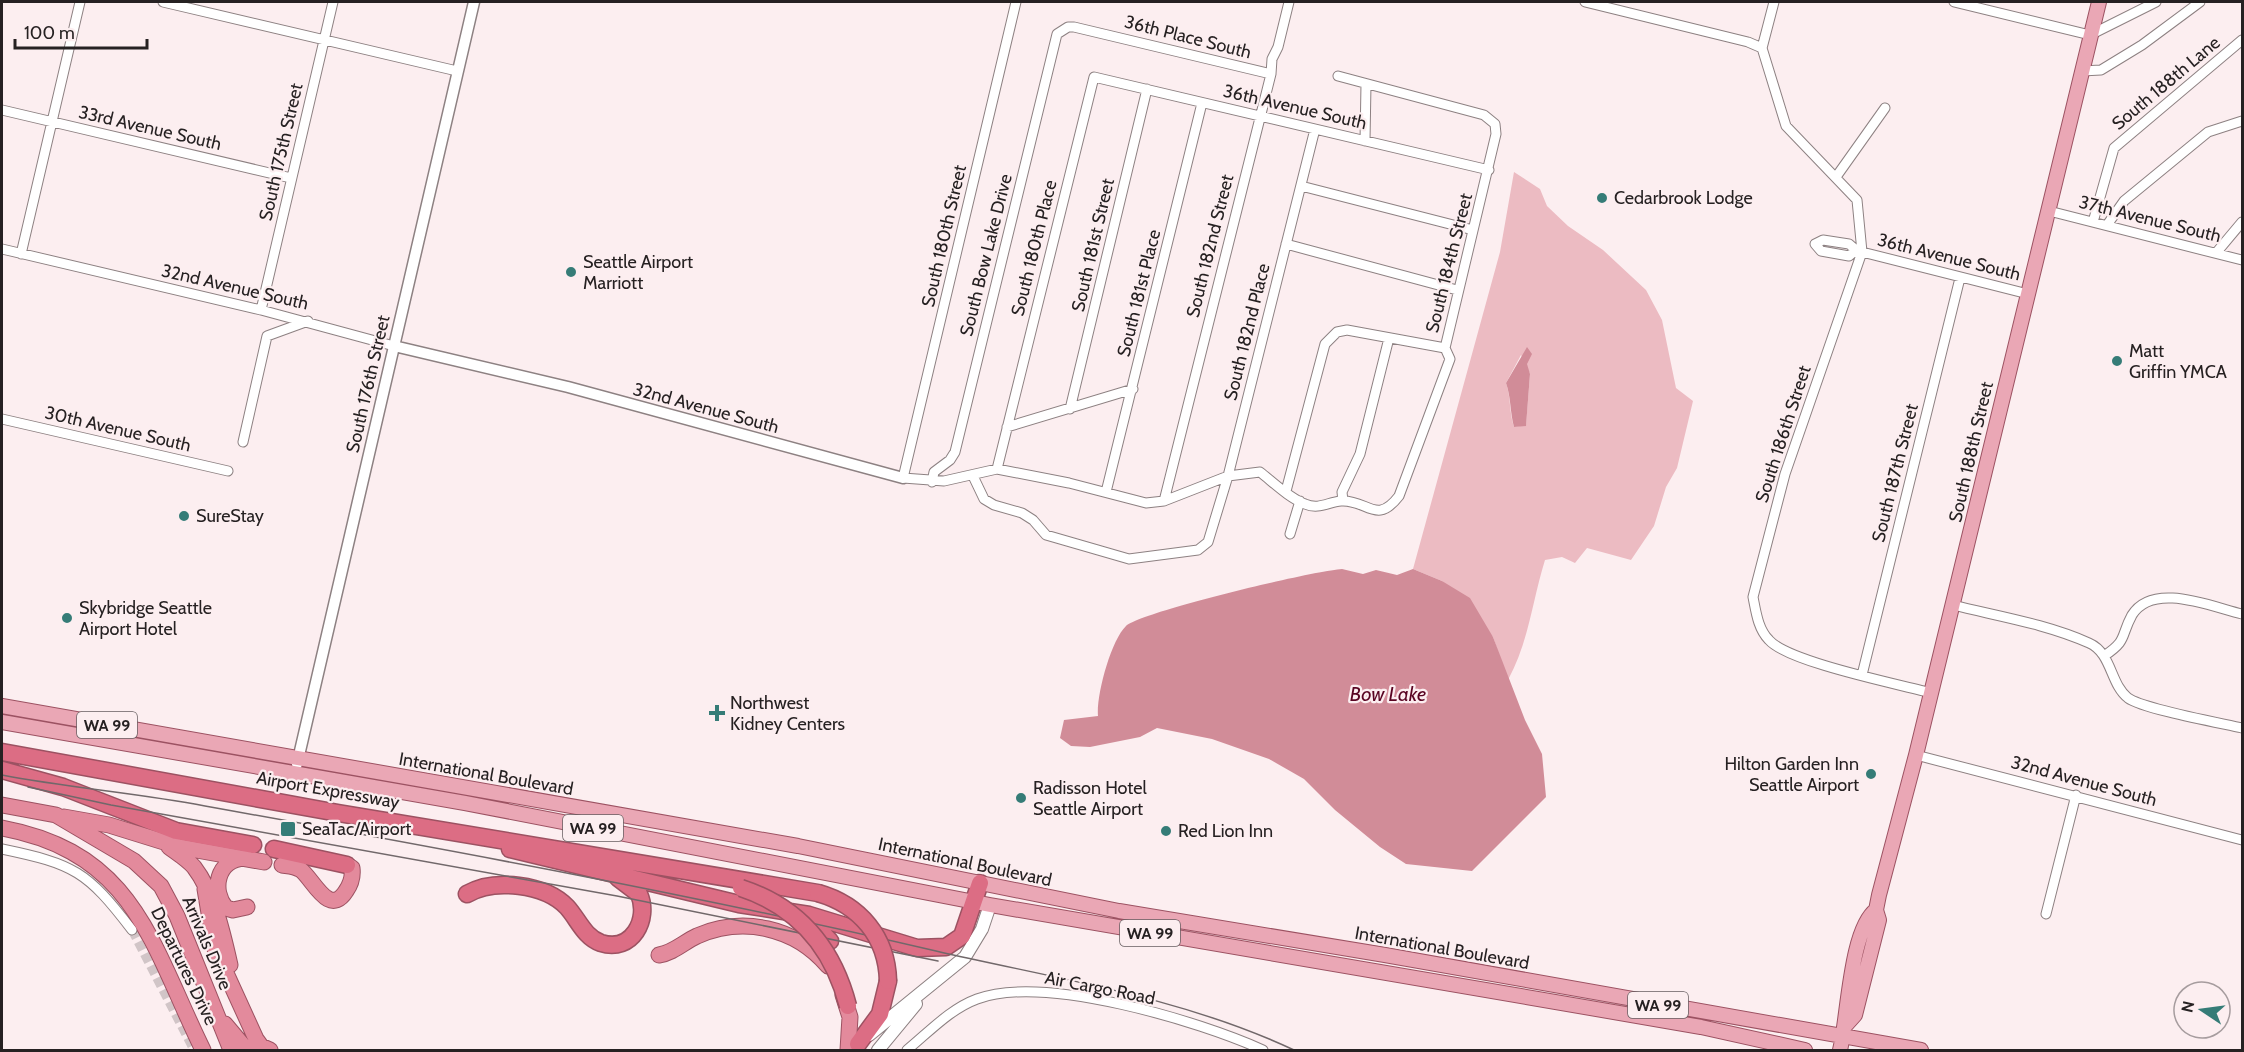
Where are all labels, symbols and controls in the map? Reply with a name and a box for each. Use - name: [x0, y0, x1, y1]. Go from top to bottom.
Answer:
- street label: 36th Place South: [1122, 11, 1254, 63]
- scale bar: [15, 12, 147, 50]
- text: 100 m: [24, 22, 75, 44]
- street label: South 188th Lane: [2108, 31, 2224, 135]
- street label: 36th Avenue South: [1221, 80, 1369, 134]
- street label: South 175th Street: [254, 81, 308, 223]
- street label: 33rd Avenue South: [77, 101, 223, 155]
- street label: South 180th Street: [917, 163, 971, 309]
- street label: South Bow Lake Drive: [955, 172, 1017, 338]
- street label: South 182nd Street: [1182, 172, 1238, 320]
- street label: South 181st Street: [1067, 176, 1119, 314]
- street label: South 180th Place: [1006, 178, 1062, 318]
- place label: Cedarbrook Lodge: [1614, 187, 1753, 209]
- street label: South 184th Street: [1421, 191, 1477, 335]
- marker: Cedarbrook Lodge: [1595, 191, 1609, 205]
- street label: 37th Avenue South: [2077, 191, 2223, 247]
- street label: South 181st Place: [1113, 227, 1165, 359]
- street label: 36th Avenue South: [1875, 229, 2023, 285]
- place label: Seattle Airport Marriott: [583, 251, 693, 294]
- street label: 32nd Avenue South: [159, 259, 311, 315]
- street label: South 182nd Place: [1219, 261, 1275, 403]
- marker: Seattle Airport Marriott: [564, 265, 578, 279]
- street label: South 176th Street: [341, 313, 395, 455]
- place label: Matt Griffin YMCA: [2129, 340, 2227, 383]
- marker: Matt Griffin YMCA: [2110, 354, 2124, 368]
- street label: South 186th Street: [1750, 363, 1816, 505]
- street label: 32nd Avenue South: [631, 378, 781, 438]
- street label: South 188th Street: [1944, 380, 1998, 524]
- street label: 30th Avenue South: [43, 402, 193, 456]
- street label: South 187th Street: [1867, 402, 1923, 544]
- place label: SureStay: [196, 505, 264, 527]
- marker: SureStay: [177, 509, 191, 523]
- place label: Skybridge Seattle Airport Hotel: [79, 597, 212, 640]
- marker: Skybridge Seattle Airport Hotel: [60, 611, 74, 625]
- water label: Bow Lake: [1350, 682, 1426, 706]
- place label: Northwest Kidney Centers: [730, 692, 845, 735]
- marker: Northwest Kidney Centers: [708, 704, 726, 722]
- road number: WA 99: [77, 712, 137, 738]
- street label: International Boulevard: [397, 748, 575, 800]
- street label: 32nd Avenue South: [2009, 751, 2159, 811]
- place label: Hilton Garden Inn Seattle Airport: [1724, 753, 1859, 796]
- street label: Airport Expressway: [255, 767, 401, 813]
- marker: Hilton Garden Inn Seattle Airport: [1864, 767, 1878, 781]
- place label: Radisson Hotel Seattle Airport: [1033, 777, 1148, 820]
- marker: Radisson Hotel Seattle Airport: [1014, 791, 1028, 805]
- road number: WA 99: [563, 815, 623, 841]
- place label: SeaTac/Airport: [302, 818, 411, 840]
- marker: SeaTac/Airport: [279, 820, 297, 838]
- place label: Red Lion Inn: [1178, 820, 1273, 842]
- marker: Red Lion Inn: [1159, 824, 1173, 838]
- street label: International Boulevard: [876, 833, 1054, 891]
- street label: Arrivals Drive: [177, 893, 237, 993]
- street label: Departures Drive: [146, 903, 222, 1029]
- road number: WA 99: [1120, 920, 1180, 946]
- street label: International Boulevard: [1353, 922, 1531, 974]
- street label: Air Cargo Road: [1043, 967, 1157, 1009]
- north arrow: [2172, 980, 2232, 1040]
- road number: WA 99: [1628, 992, 1688, 1018]
- text: N: [2177, 999, 2198, 1014]

